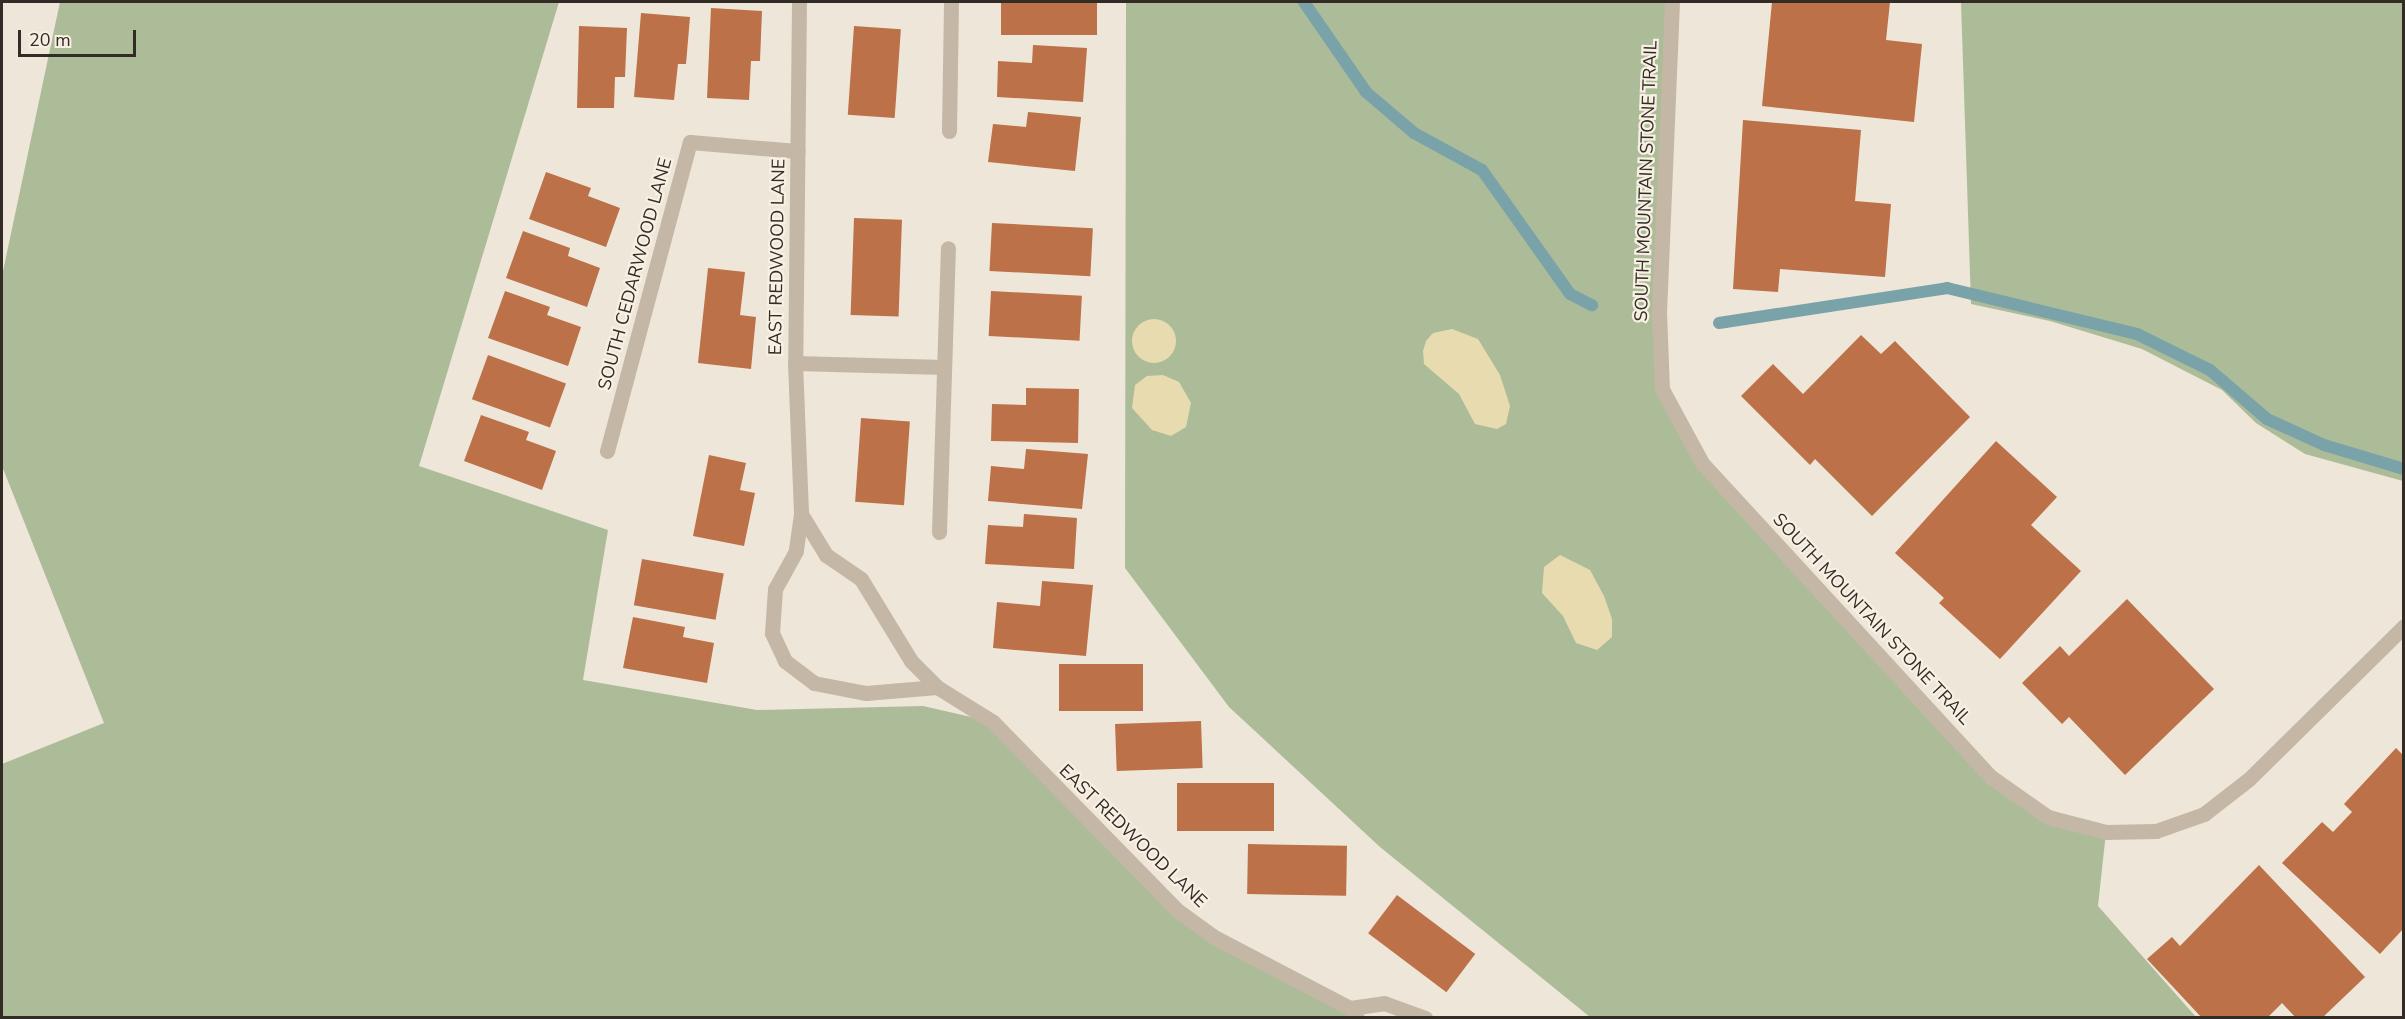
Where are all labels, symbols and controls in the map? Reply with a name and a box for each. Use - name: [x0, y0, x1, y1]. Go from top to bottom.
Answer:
- scale bar: [21, 18, 140, 56]
- text: 20 m: [29, 28, 71, 52]
- street label: SOUTH MOUNTAIN STONE TRAIL: [1630, 40, 1662, 322]
- street label: SOUTH CEDARWOOD LANE: [594, 156, 676, 392]
- street label: EAST REDWOOD LANE: [764, 159, 790, 355]
- street label: SOUTH MOUNTAIN STONE TRAIL: [1768, 509, 1976, 729]
- street label: EAST REDWOOD LANE: [1055, 760, 1211, 912]

